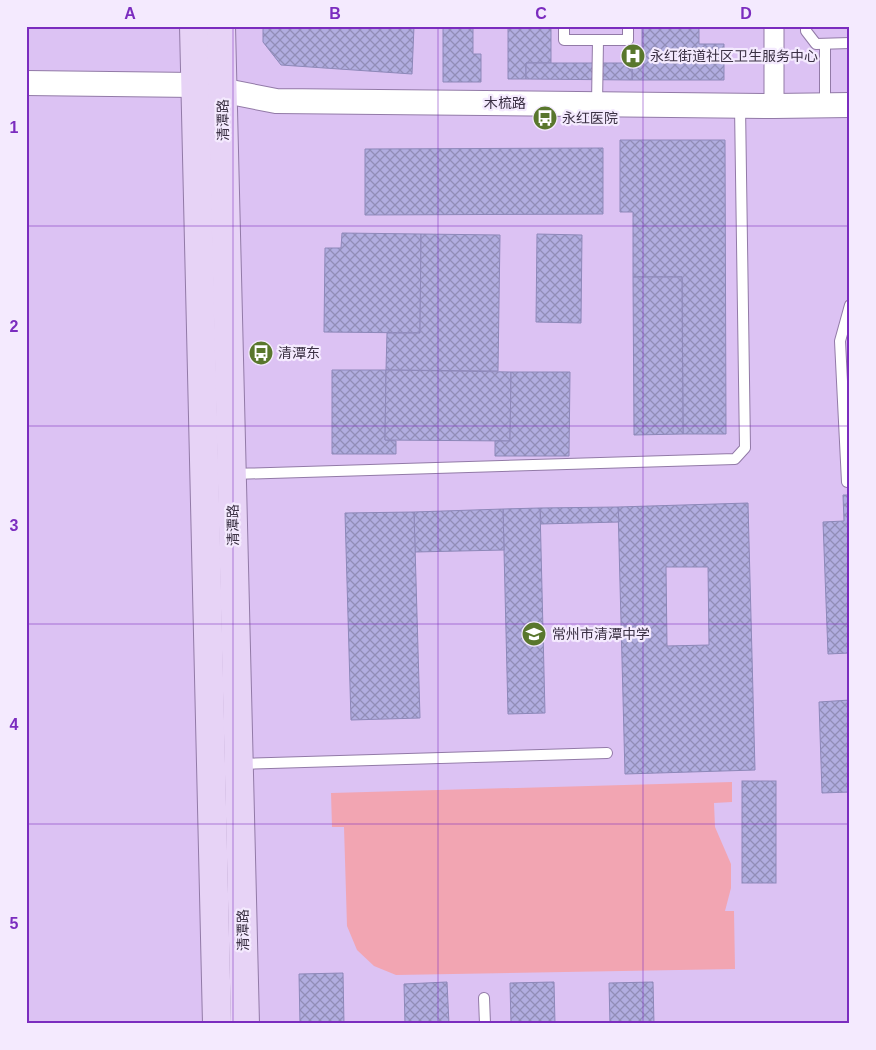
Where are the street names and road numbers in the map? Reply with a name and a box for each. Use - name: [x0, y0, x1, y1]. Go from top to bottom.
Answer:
- street label: 木梳路: [484, 95, 526, 111]
- street label: 清潭路: [215, 99, 231, 141]
- street label: 清潭路: [225, 504, 241, 546]
- street label: 清潭路: [235, 909, 251, 951]

